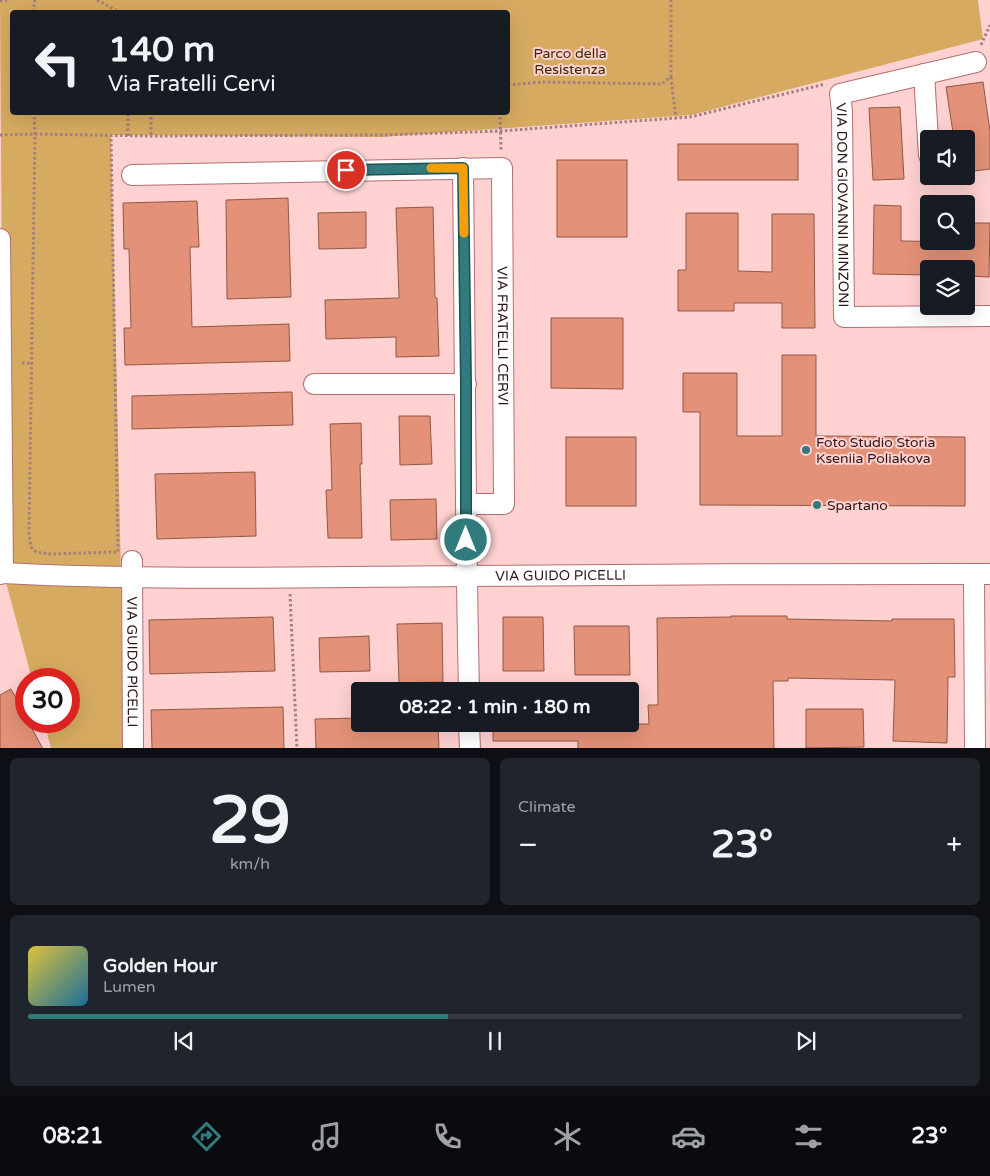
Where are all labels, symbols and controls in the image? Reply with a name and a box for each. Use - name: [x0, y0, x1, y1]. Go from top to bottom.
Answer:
- text: 140 m: [108, 29, 215, 71]
- icon: left: [25, 30, 90, 95]
- park label: Parco della Resistenza: [533, 45, 607, 78]
- text: Via Fratelli Cervi: [108, 71, 276, 97]
- street label: VIA DON GIOVANNI MINZONI: [832, 102, 852, 307]
- map controls: [920, 130, 975, 315]
- button: sound: [920, 130, 975, 185]
- pin: [325, 149, 367, 191]
- icon: arrive: [332, 156, 360, 184]
- button: search: [920, 195, 975, 250]
- button: layers: [920, 260, 975, 315]
- street label: VIA FRATELLI CERVI: [494, 266, 511, 406]
- place label: Foto Studio Storia Kseniia Poliakova: [816, 434, 935, 467]
- marker: Foto Studio Storia Kseniia Poliakova: [800, 444, 812, 456]
- place label: Spartano: [827, 497, 888, 514]
- marker: Spartano: [811, 499, 823, 511]
- position arrow: [439, 513, 491, 565]
- street label: VIA GUIDO PICELLI: [495, 567, 626, 585]
- street label: VIA GUIDO PICELLI: [123, 597, 141, 727]
- speed limit sign: 30: [15, 668, 80, 733]
- text: 08:22 · 1 min · 180 m: [399, 696, 591, 718]
- text: 29: [209, 782, 291, 861]
- text: Climate: [518, 797, 576, 817]
- text: 23°: [711, 822, 773, 868]
- text: −: [518, 828, 538, 862]
- text: +: [946, 828, 962, 862]
- text: km/h: [230, 854, 270, 874]
- text: Golden Hour: [103, 955, 217, 977]
- text: Lumen: [103, 977, 155, 997]
- icon: previous: [170, 1027, 198, 1055]
- icon: pause: [481, 1027, 509, 1055]
- icon: next: [792, 1027, 820, 1055]
- icon: directions: [189, 1119, 224, 1154]
- icon: music: [309, 1119, 344, 1154]
- icon: phone: [430, 1119, 465, 1154]
- icon: climate: [550, 1119, 585, 1154]
- icon: car: [671, 1119, 706, 1154]
- icon: filters: [791, 1119, 826, 1154]
- text: 08:21: [43, 1123, 104, 1149]
- text: 23°: [911, 1123, 947, 1149]

